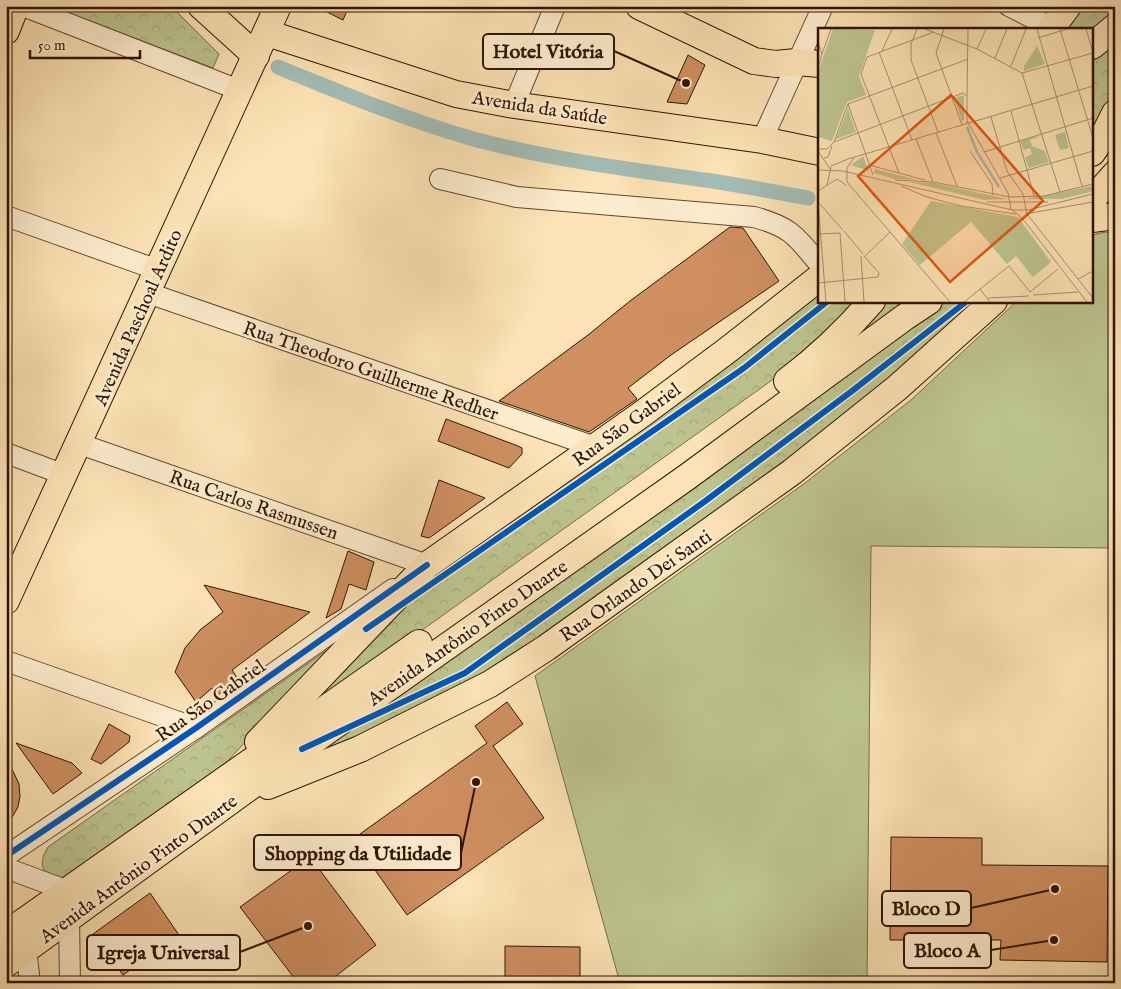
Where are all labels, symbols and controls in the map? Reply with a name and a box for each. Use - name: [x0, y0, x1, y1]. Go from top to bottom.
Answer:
- scale bar: [30, 28, 140, 60]
- inset map: [818, 28, 1094, 302]
- callout: Hotel Vitória: [483, 34, 614, 69]
- text: 50 m: [38, 36, 66, 55]
- text: Hotel Vitória: [493, 40, 604, 65]
- street label: Avenida da Saúde: [470, 86, 609, 132]
- street label: Avenida Paschoal Ardito: [89, 226, 189, 411]
- street label: Rua Theodoro Guilherme Redher: [239, 317, 501, 427]
- street label: Rua São Gabriel: [568, 378, 687, 473]
- street label: Rua Carlos Rasmussen: [166, 466, 341, 546]
- street label: Rua Orlando Dei Santi: [555, 525, 717, 648]
- street label: Avenida Antônio Pinto Duarte: [363, 555, 573, 712]
- street label: Rua São Gabriel: [152, 655, 271, 748]
- street label: Avenida Antônio Pinto Duarte: [35, 790, 243, 950]
- callout: Shopping da Utilidade: [254, 835, 461, 870]
- text: Shopping da Utilidade: [265, 842, 452, 867]
- callout: Bloco D: [882, 891, 971, 926]
- text: Bloco D: [891, 897, 961, 922]
- callout: Bloco A: [904, 933, 991, 968]
- callout: Igreja Universal: [87, 935, 240, 970]
- text: Bloco A: [914, 939, 982, 964]
- text: Igreja Universal: [97, 941, 230, 966]

